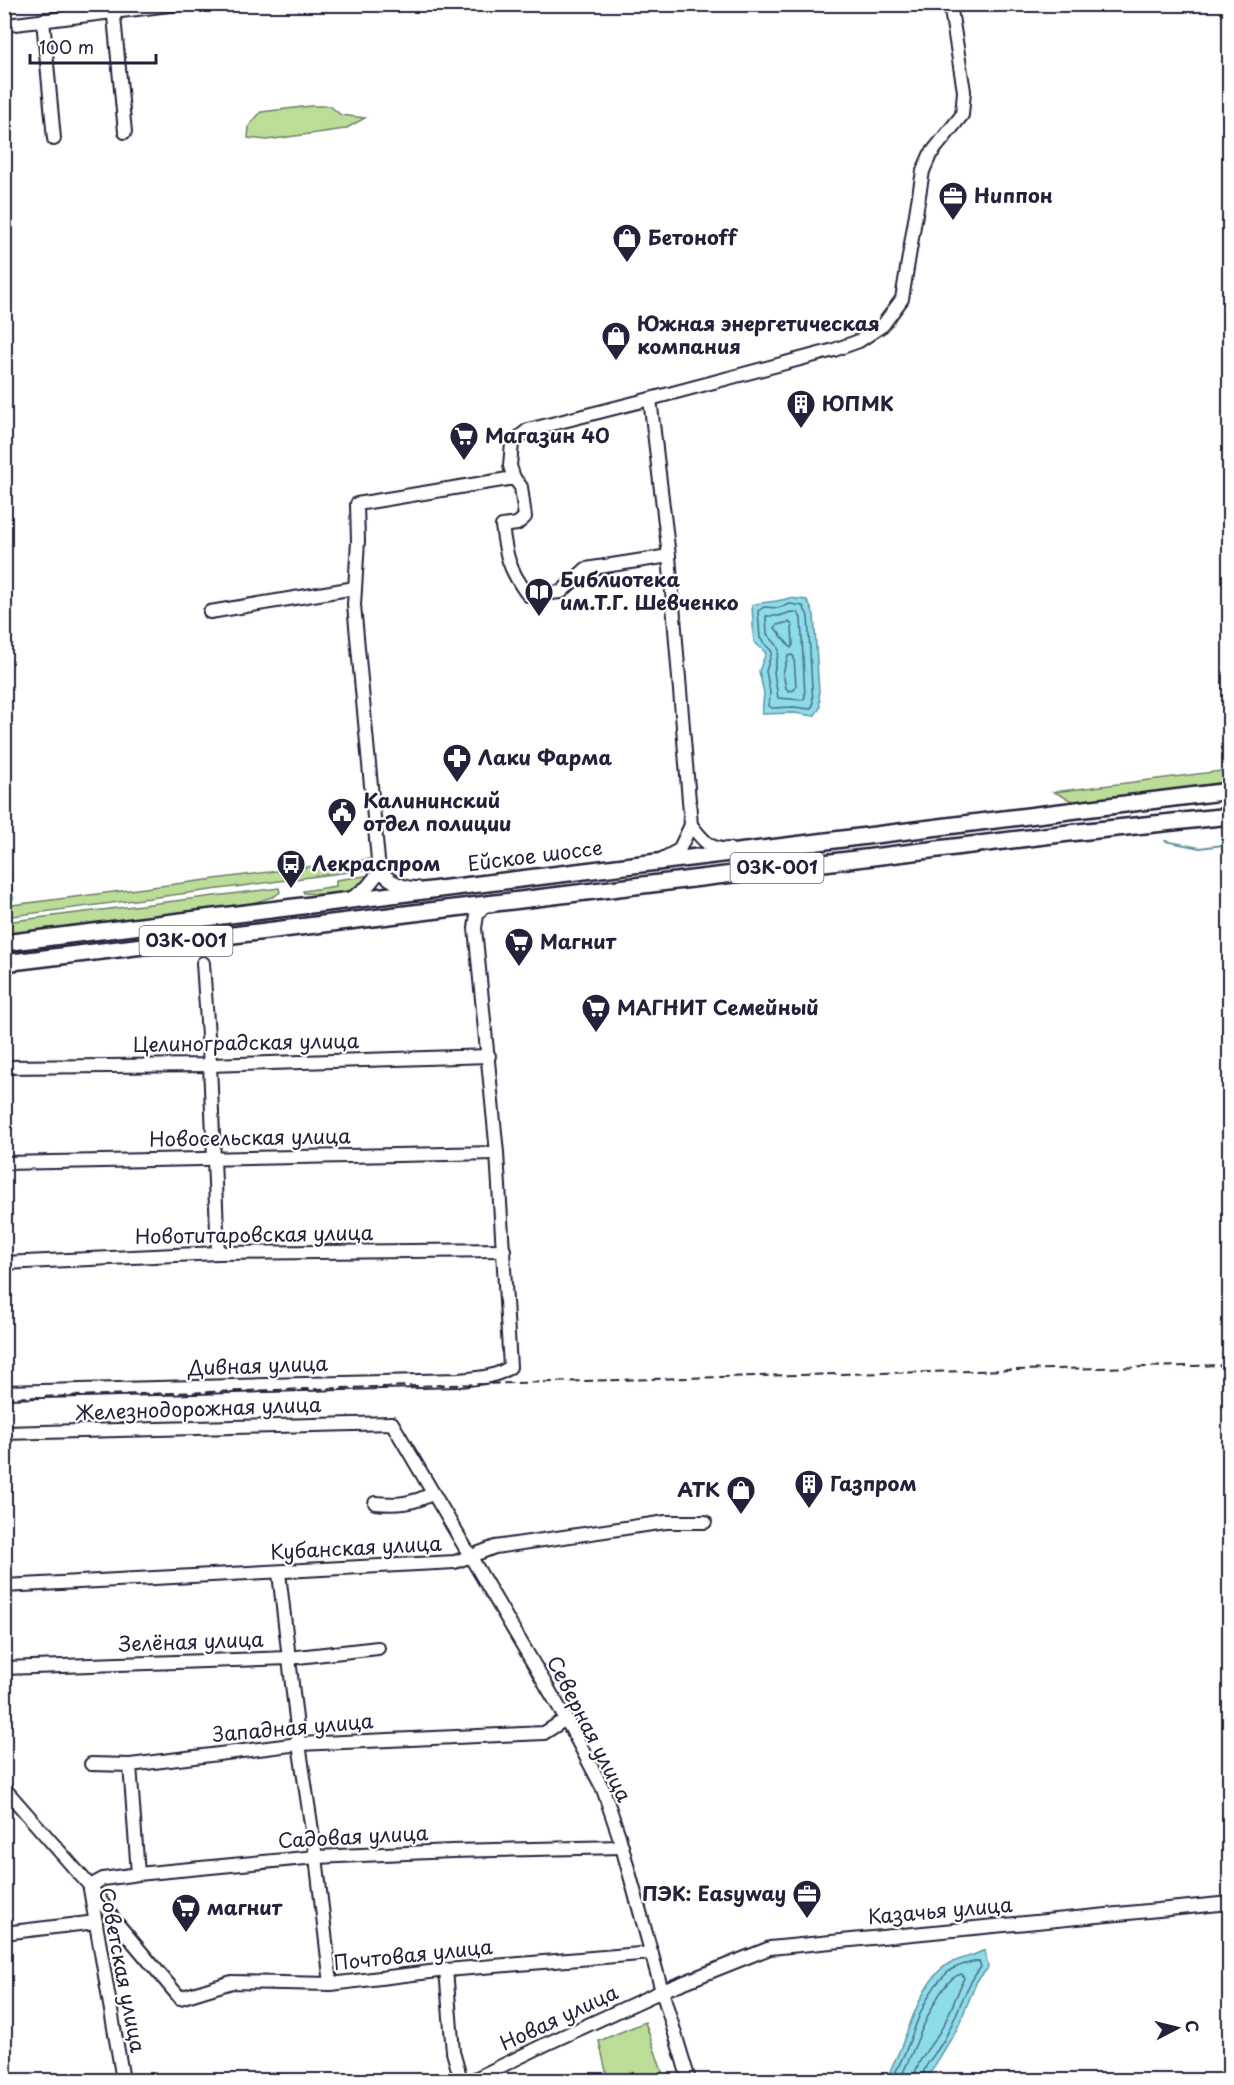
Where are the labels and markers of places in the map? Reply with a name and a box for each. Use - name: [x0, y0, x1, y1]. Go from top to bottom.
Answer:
- office icon: Ниппон: [937, 180, 969, 222]
- place label: Ниппон: [974, 180, 1053, 210]
- shop icon: Бетонoff: [611, 222, 643, 264]
- place label: Бетонoff: [648, 222, 739, 252]
- place label: Южная энергетическая компания: [637, 308, 880, 361]
- shop icon: Южная энергетическая компания: [600, 320, 632, 362]
- building icon: ЮПМК: [785, 388, 817, 430]
- place label: ЮПМК: [822, 388, 894, 418]
- supermarket icon: Магазин 40: [448, 420, 480, 462]
- place label: Магазин 40: [485, 420, 609, 450]
- place label: Библиотека им.Т.Г. Шевченко: [560, 564, 739, 617]
- library icon: Библиотека им.Т.Г. Шевченко: [523, 576, 555, 618]
- pharmacy icon: Лаки Фарма: [441, 742, 473, 784]
- place label: Лаки Фарма: [478, 742, 612, 772]
- place label: Калининский отдел полиции: [363, 785, 512, 838]
- public building icon: Калининский отдел полиции: [326, 796, 358, 838]
- bus stop icon: Лекраспром: [275, 848, 307, 890]
- place label: Лекраспром: [312, 848, 440, 878]
- supermarket icon: Магнит: [503, 926, 535, 968]
- place label: Магнит: [540, 926, 617, 956]
- supermarket icon: МАГНИТ Семейный: [580, 992, 612, 1034]
- place label: МАГНИТ Семейный: [617, 992, 819, 1022]
- building icon: Газпром: [793, 1468, 825, 1510]
- place label: Газпром: [830, 1468, 917, 1498]
- place label: АТК: [678, 1474, 720, 1504]
- shop icon: АТК: [725, 1474, 757, 1516]
- place label: ПЭК: Easyway: [642, 1878, 786, 1908]
- office icon: ПЭК: Easyway: [791, 1878, 823, 1920]
- supermarket icon: магнит: [170, 1892, 202, 1934]
- place label: магнит: [207, 1892, 283, 1922]

